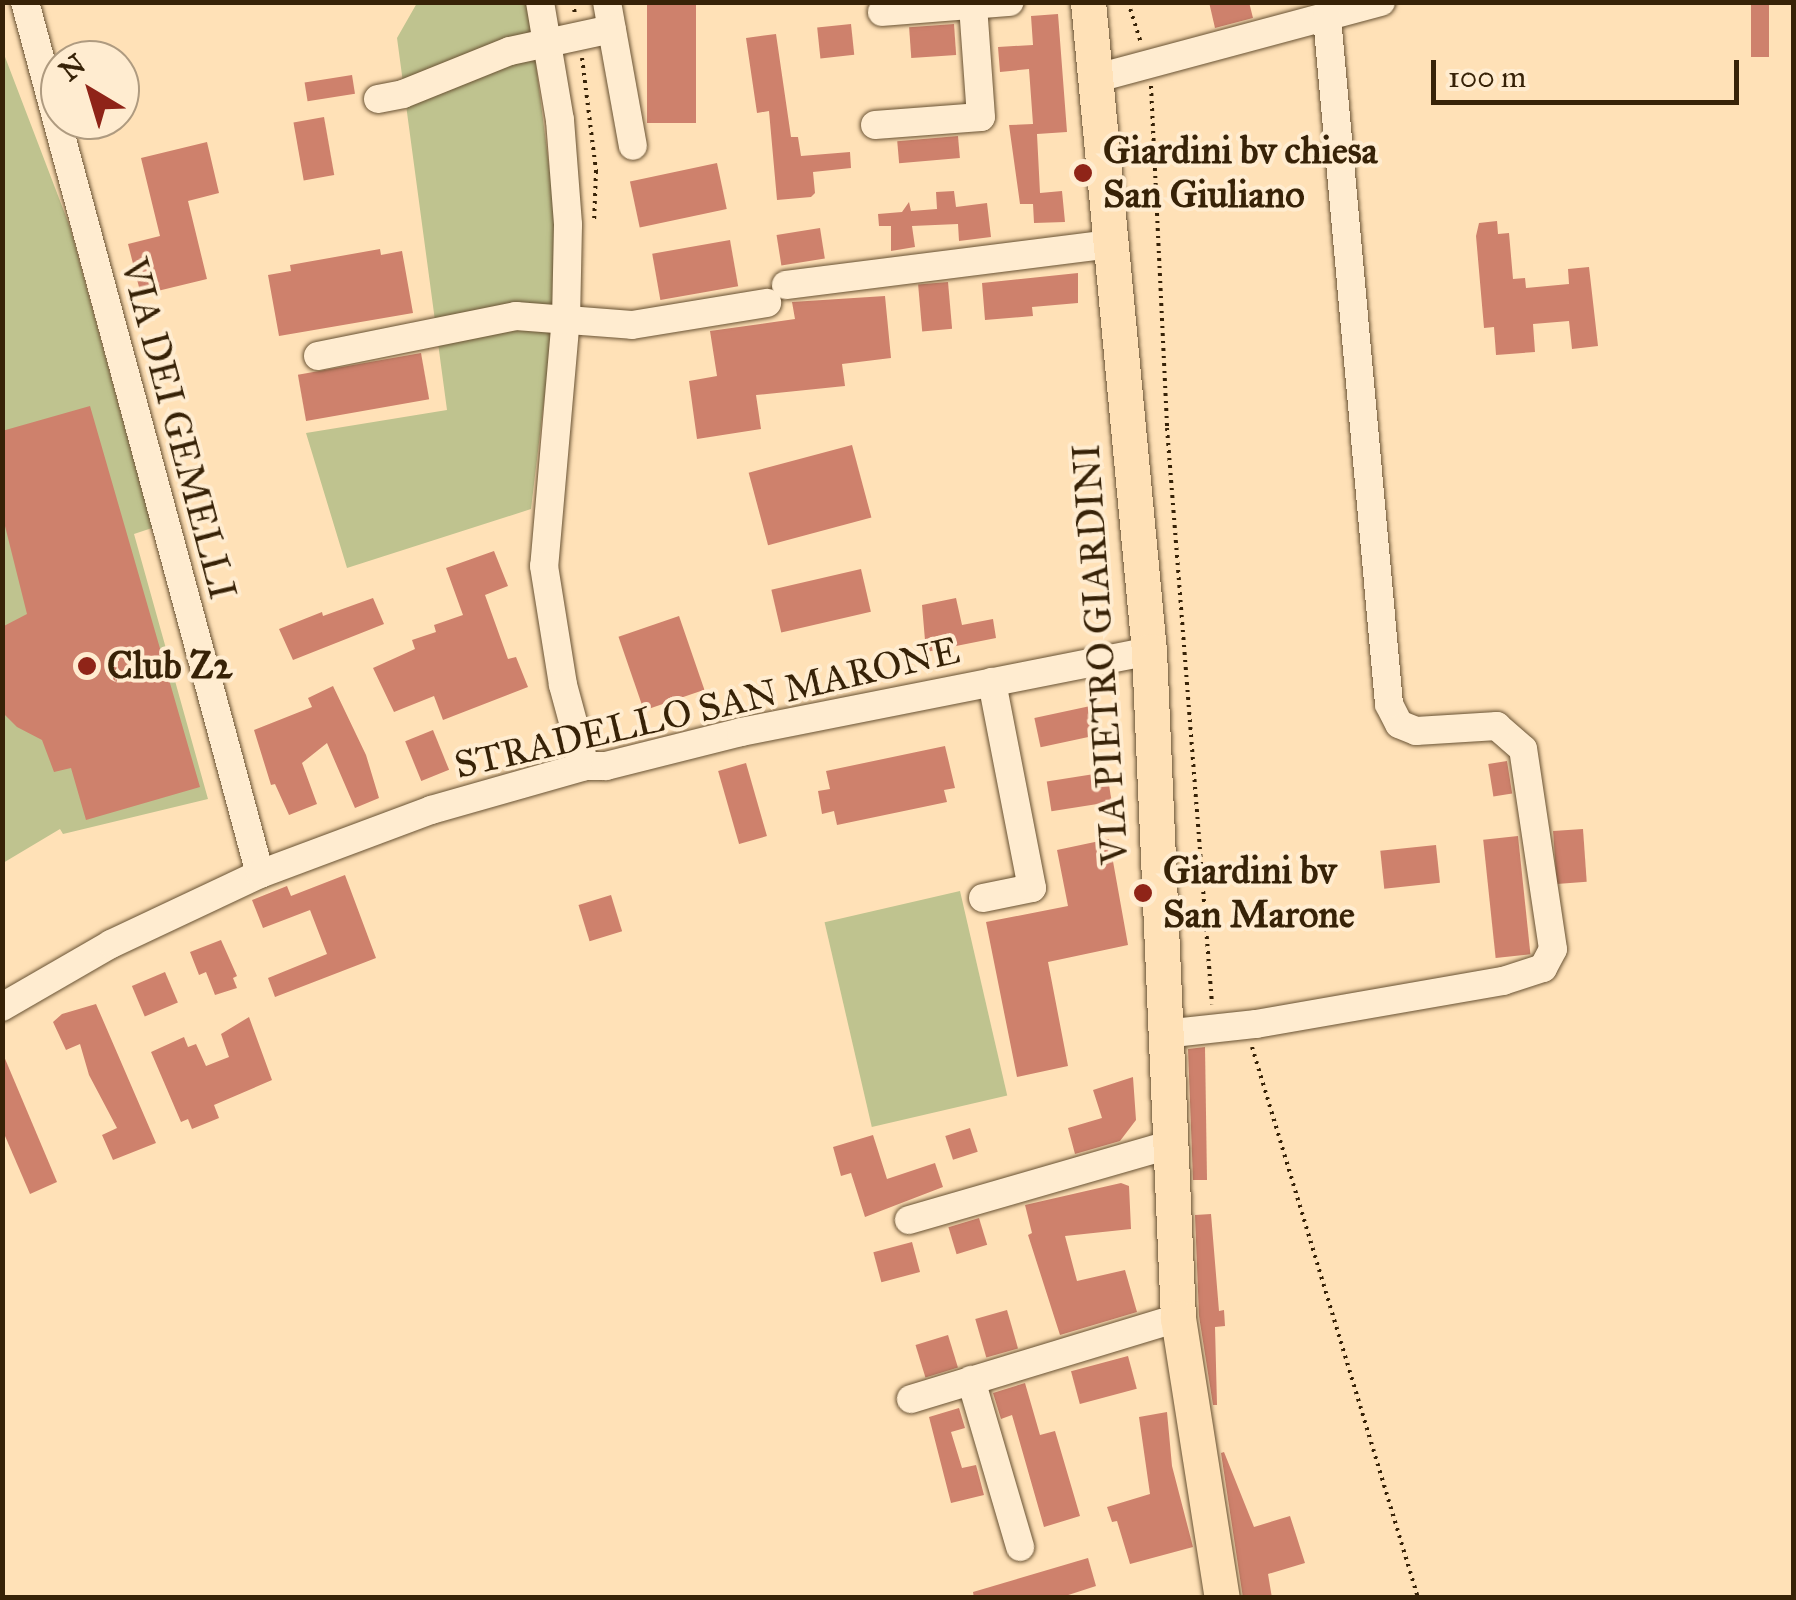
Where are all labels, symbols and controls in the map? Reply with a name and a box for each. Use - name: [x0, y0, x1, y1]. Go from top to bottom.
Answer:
- north arrow: [40, 40, 140, 140]
- scale bar: [1436, 40, 1744, 102]
- text: N: [52, 46, 93, 89]
- text: 100 m: [1448, 59, 1526, 95]
- place label: Giardini bv chiesa San Giuliano: [1103, 128, 1378, 218]
- marker: Giardini bv chiesa San Giuliano: [1072, 162, 1094, 184]
- street label: VIA DEI GEMELLI: [110, 253, 246, 605]
- street label: VIA PIETRO GIARDINI: [1064, 442, 1138, 866]
- street label: STRADELLO SAN MARONE: [450, 628, 964, 788]
- place label: Club Z2: [107, 643, 232, 689]
- marker: Club Z2: [76, 655, 98, 677]
- place label: Giardini bv San Marone: [1163, 848, 1355, 938]
- marker: Giardini bv San Marone: [1132, 882, 1154, 904]

